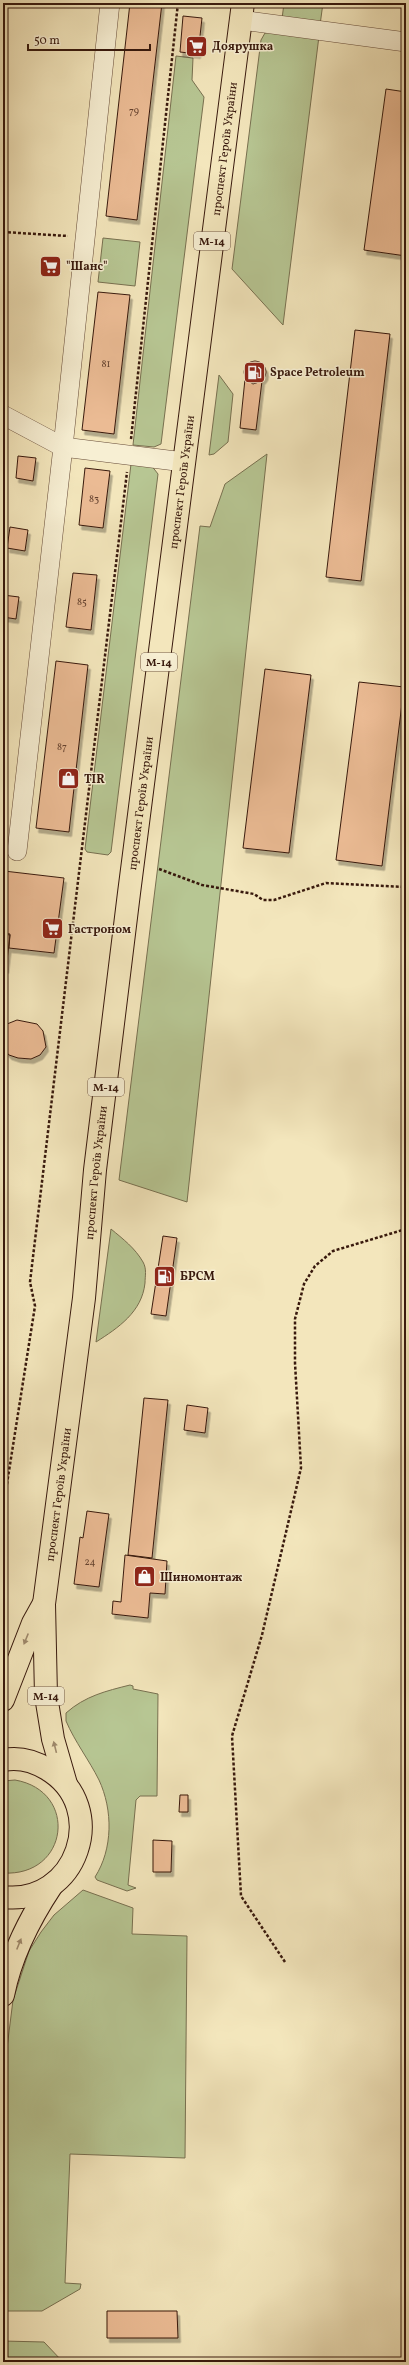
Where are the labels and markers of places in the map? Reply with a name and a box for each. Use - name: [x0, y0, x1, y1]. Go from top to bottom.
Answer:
- supermarket icon: Доярушка: [183, 33, 209, 59]
- place label: Доярушка: [212, 39, 274, 55]
- supermarket icon: "Шанс": [37, 253, 63, 279]
- place label: "Шанс": [66, 259, 108, 275]
- fuel station icon: Space Petroleum: [242, 359, 268, 385]
- place label: Space Petroleum: [270, 365, 365, 381]
- shop icon: TIR: [56, 766, 82, 792]
- place label: TIR: [84, 772, 105, 788]
- supermarket icon: Гастроном: [40, 916, 66, 942]
- place label: Гастроном: [68, 922, 131, 938]
- fuel station icon: БРСМ: [151, 1263, 177, 1289]
- place label: БРСМ: [180, 1269, 215, 1285]
- shop icon: Шиномонтаж: [131, 1564, 157, 1590]
- place label: Шиномонтаж: [160, 1570, 243, 1586]

